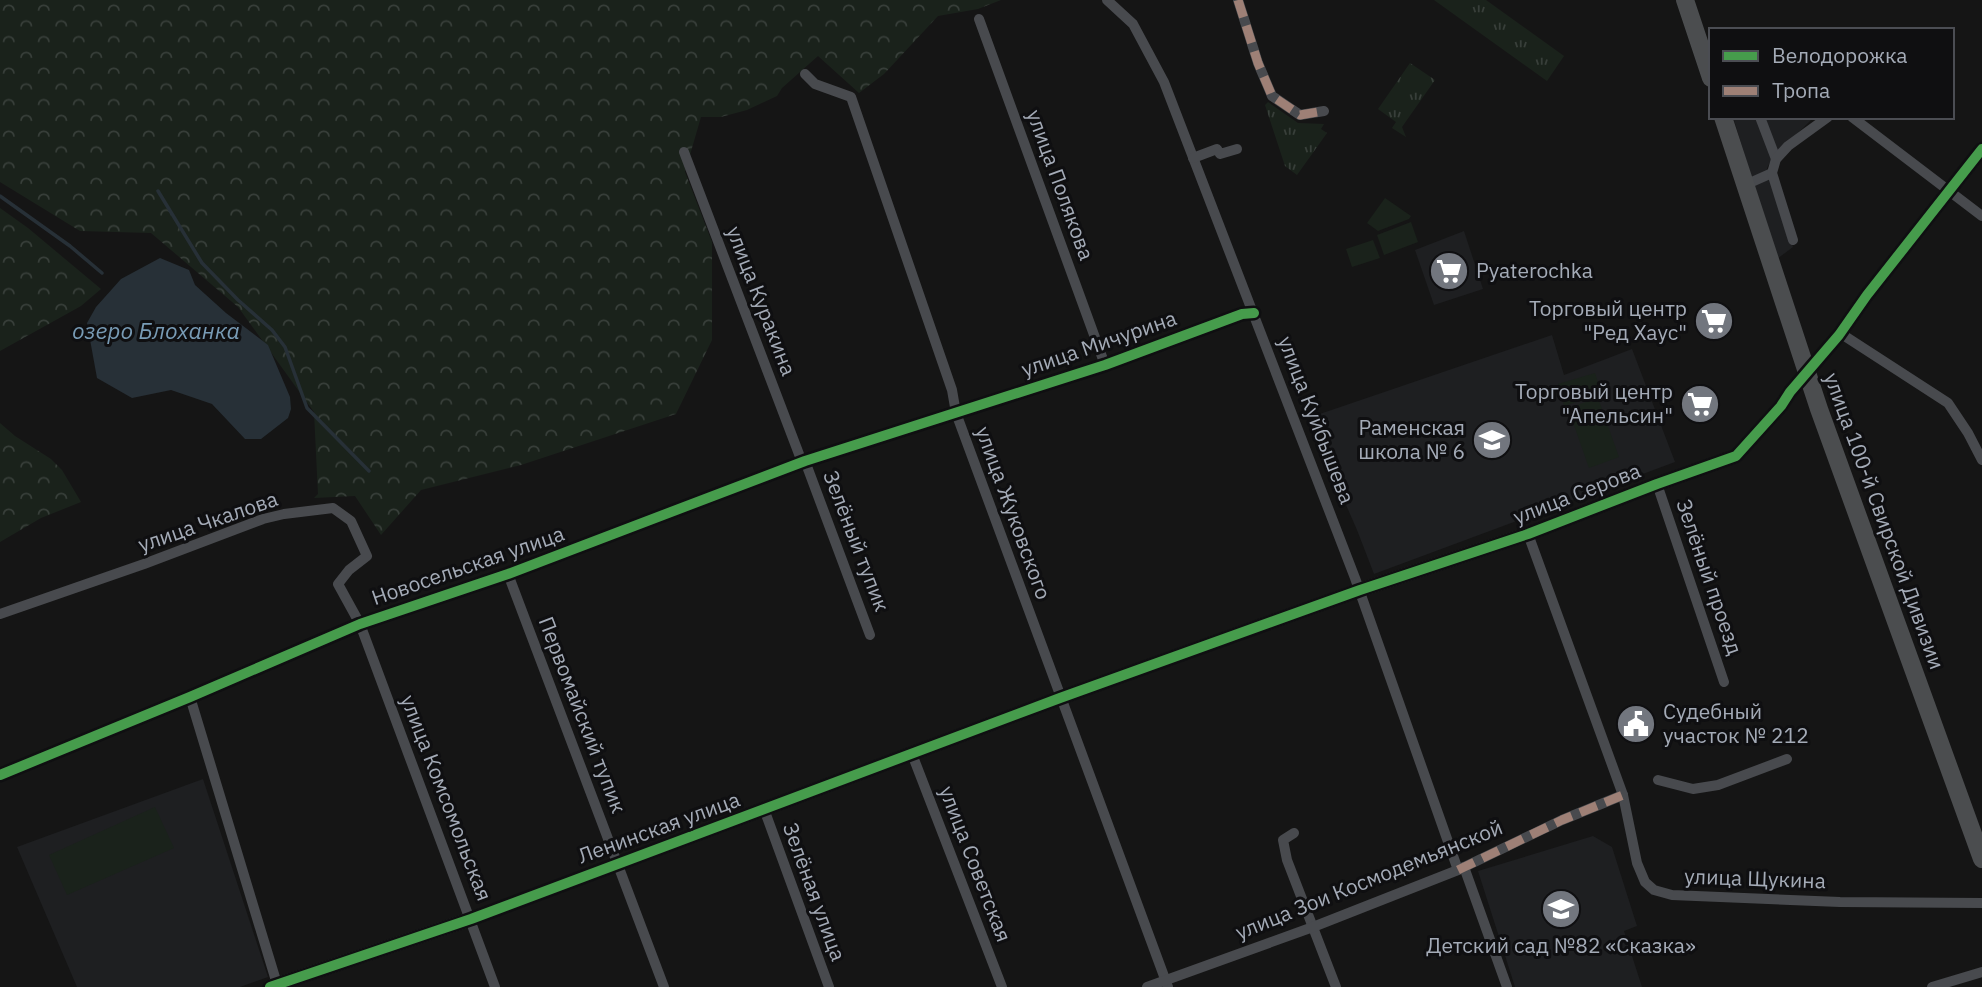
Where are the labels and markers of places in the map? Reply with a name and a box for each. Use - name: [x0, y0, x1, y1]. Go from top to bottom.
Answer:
- supermarket icon: Pyaterochka: [1428, 250, 1470, 292]
- place label: Pyaterochka: [1476, 256, 1593, 284]
- place label: Торговый центр "Ред Хаус": [1529, 294, 1687, 346]
- supermarket icon: Торговый центр "Ред Хаус": [1693, 300, 1735, 342]
- place label: Торговый центр "Апельсин": [1515, 377, 1673, 429]
- supermarket icon: Торговый центр "Апельсин": [1679, 383, 1721, 425]
- place label: Раменская школа № 6: [1358, 413, 1465, 465]
- school or university icon: Раменская школа № 6: [1471, 419, 1513, 461]
- place label: Судебный участок № 212: [1663, 697, 1809, 749]
- public building icon: Судебный участок № 212: [1615, 703, 1657, 745]
- school or university icon: Детский сад №82 «Сказка»: [1540, 888, 1582, 930]
- place label: Детский сад №82 «Сказка»: [1426, 931, 1696, 959]

